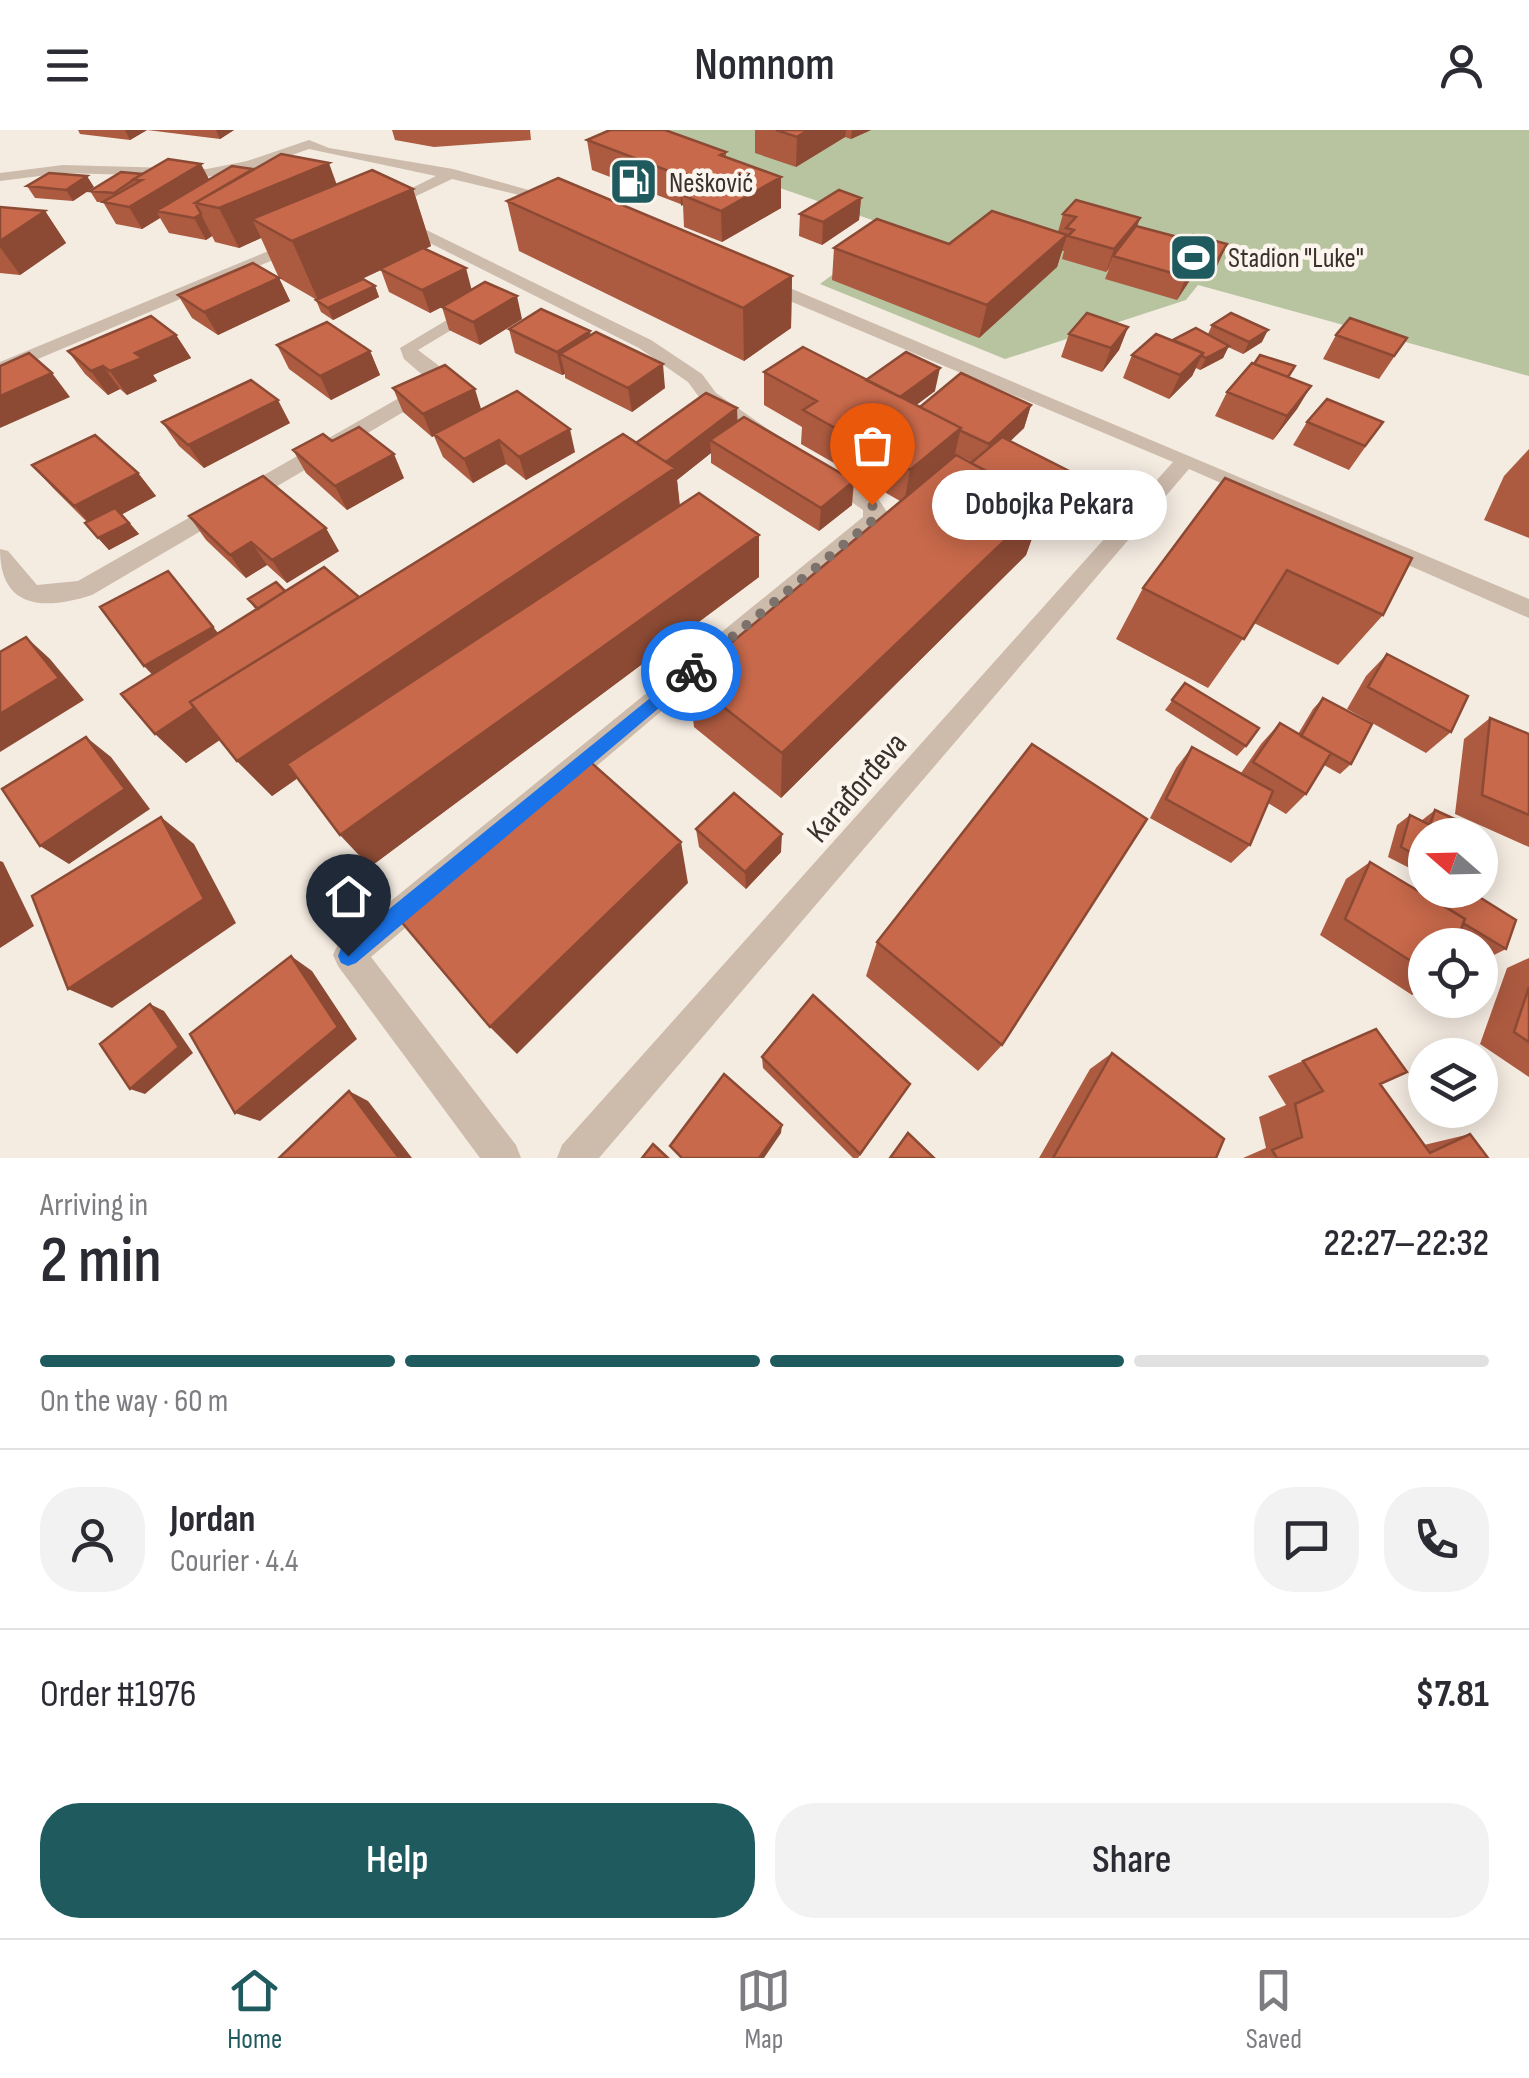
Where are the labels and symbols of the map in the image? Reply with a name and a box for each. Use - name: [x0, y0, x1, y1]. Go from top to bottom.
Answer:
- fuel station icon: Nešković: [608, 156, 660, 208]
- place label: Nešković: [669, 167, 753, 200]
- sports icon: Stadion "Luke": [1167, 231, 1219, 283]
- place label: Stadion "Luke": [1228, 242, 1364, 275]
- pin: [830, 403, 915, 506]
- callout: Dobojka Pekara: [932, 470, 1167, 540]
- courier: [641, 621, 741, 721]
- street label: Karađorđeva: [799, 725, 916, 851]
- north arrow: [1408, 818, 1498, 908]
- pin: [306, 854, 391, 957]

